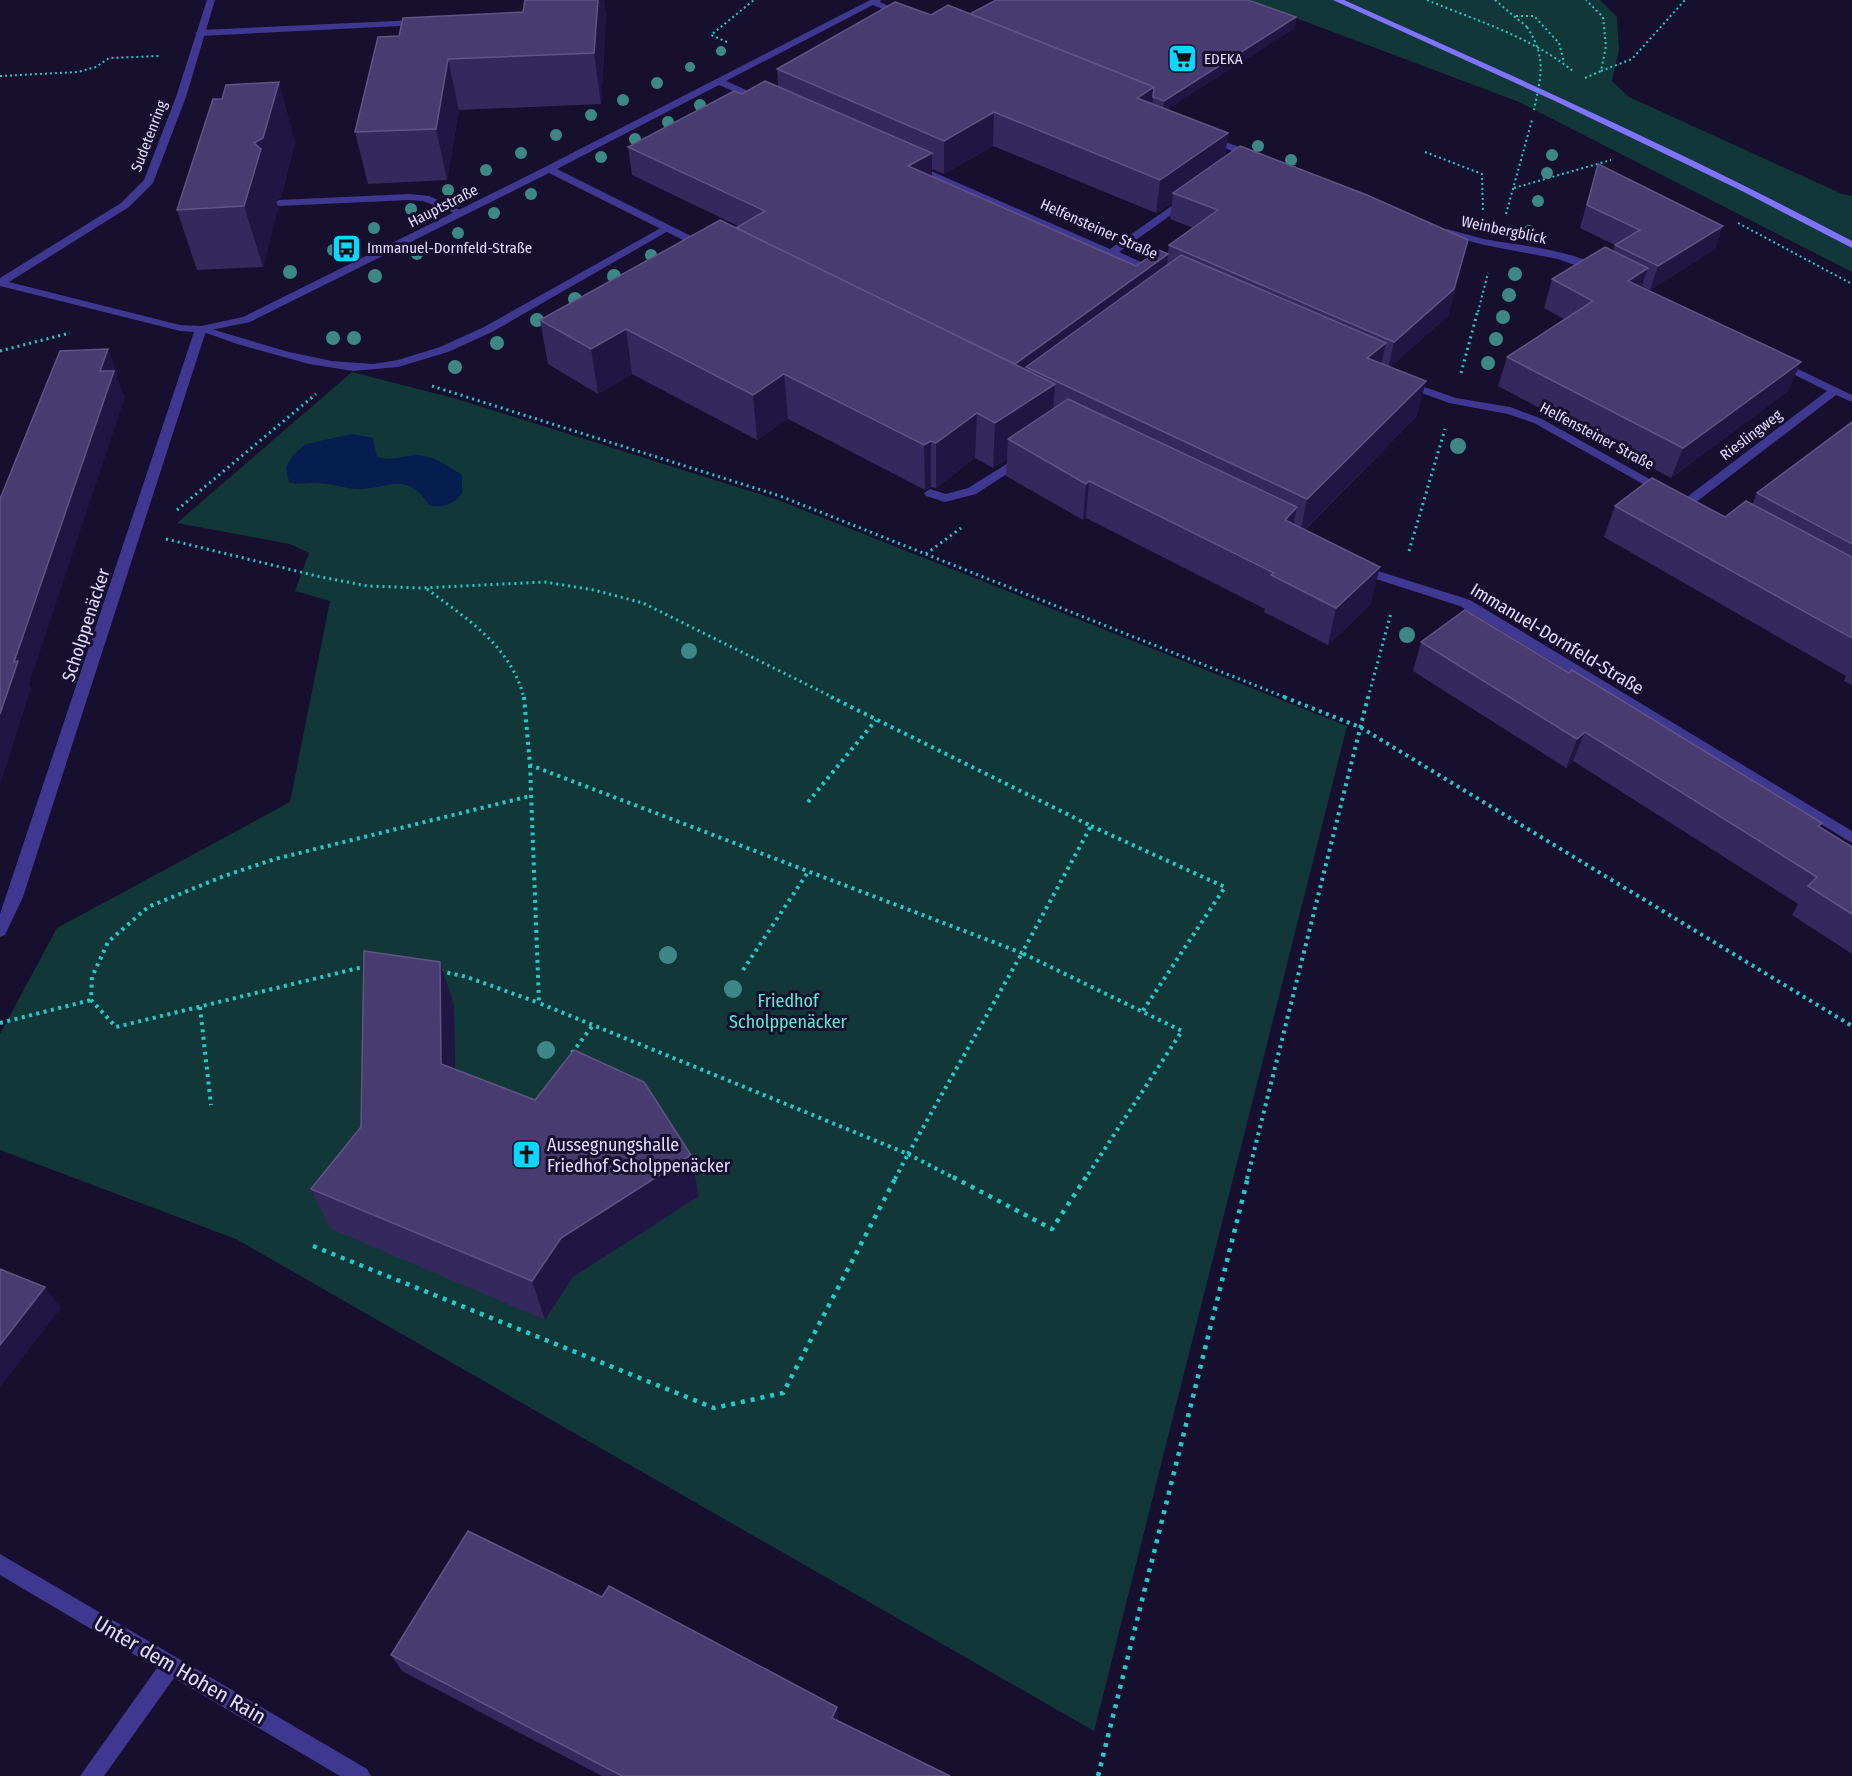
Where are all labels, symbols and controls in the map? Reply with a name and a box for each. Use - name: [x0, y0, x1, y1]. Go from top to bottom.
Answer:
- supermarket icon: EDEKA: [1167, 43, 1199, 75]
- place label: EDEKA: [1204, 50, 1243, 68]
- street label: Sudetenring: [127, 98, 171, 174]
- street label: Hauptstraße: [405, 181, 481, 231]
- street label: Helfensteiner Straße: [1038, 195, 1160, 263]
- street label: Weinbergblick: [1460, 212, 1548, 248]
- bus stop icon: Immanuel-Dornfeld-Straße: [330, 232, 362, 264]
- place label: Immanuel-Dornfeld-Straße: [367, 239, 532, 257]
- street label: Helfensteiner Straße: [1537, 398, 1657, 474]
- street label: Rieslingweg: [1717, 406, 1785, 464]
- street label: Scholppenäcker: [57, 565, 115, 684]
- street label: Immanuel-Dornfeld-Straße: [1466, 579, 1648, 700]
- park label: Friedhof Scholppenäcker: [729, 990, 848, 1033]
- place label: Aussegnungshalle Friedhof Scholppenäcker: [547, 1134, 731, 1177]
- church icon: Aussegnungshalle Friedhof Scholppenäcker: [510, 1139, 542, 1171]
- street label: Unter dem Hohen Rain: [89, 1610, 271, 1730]

